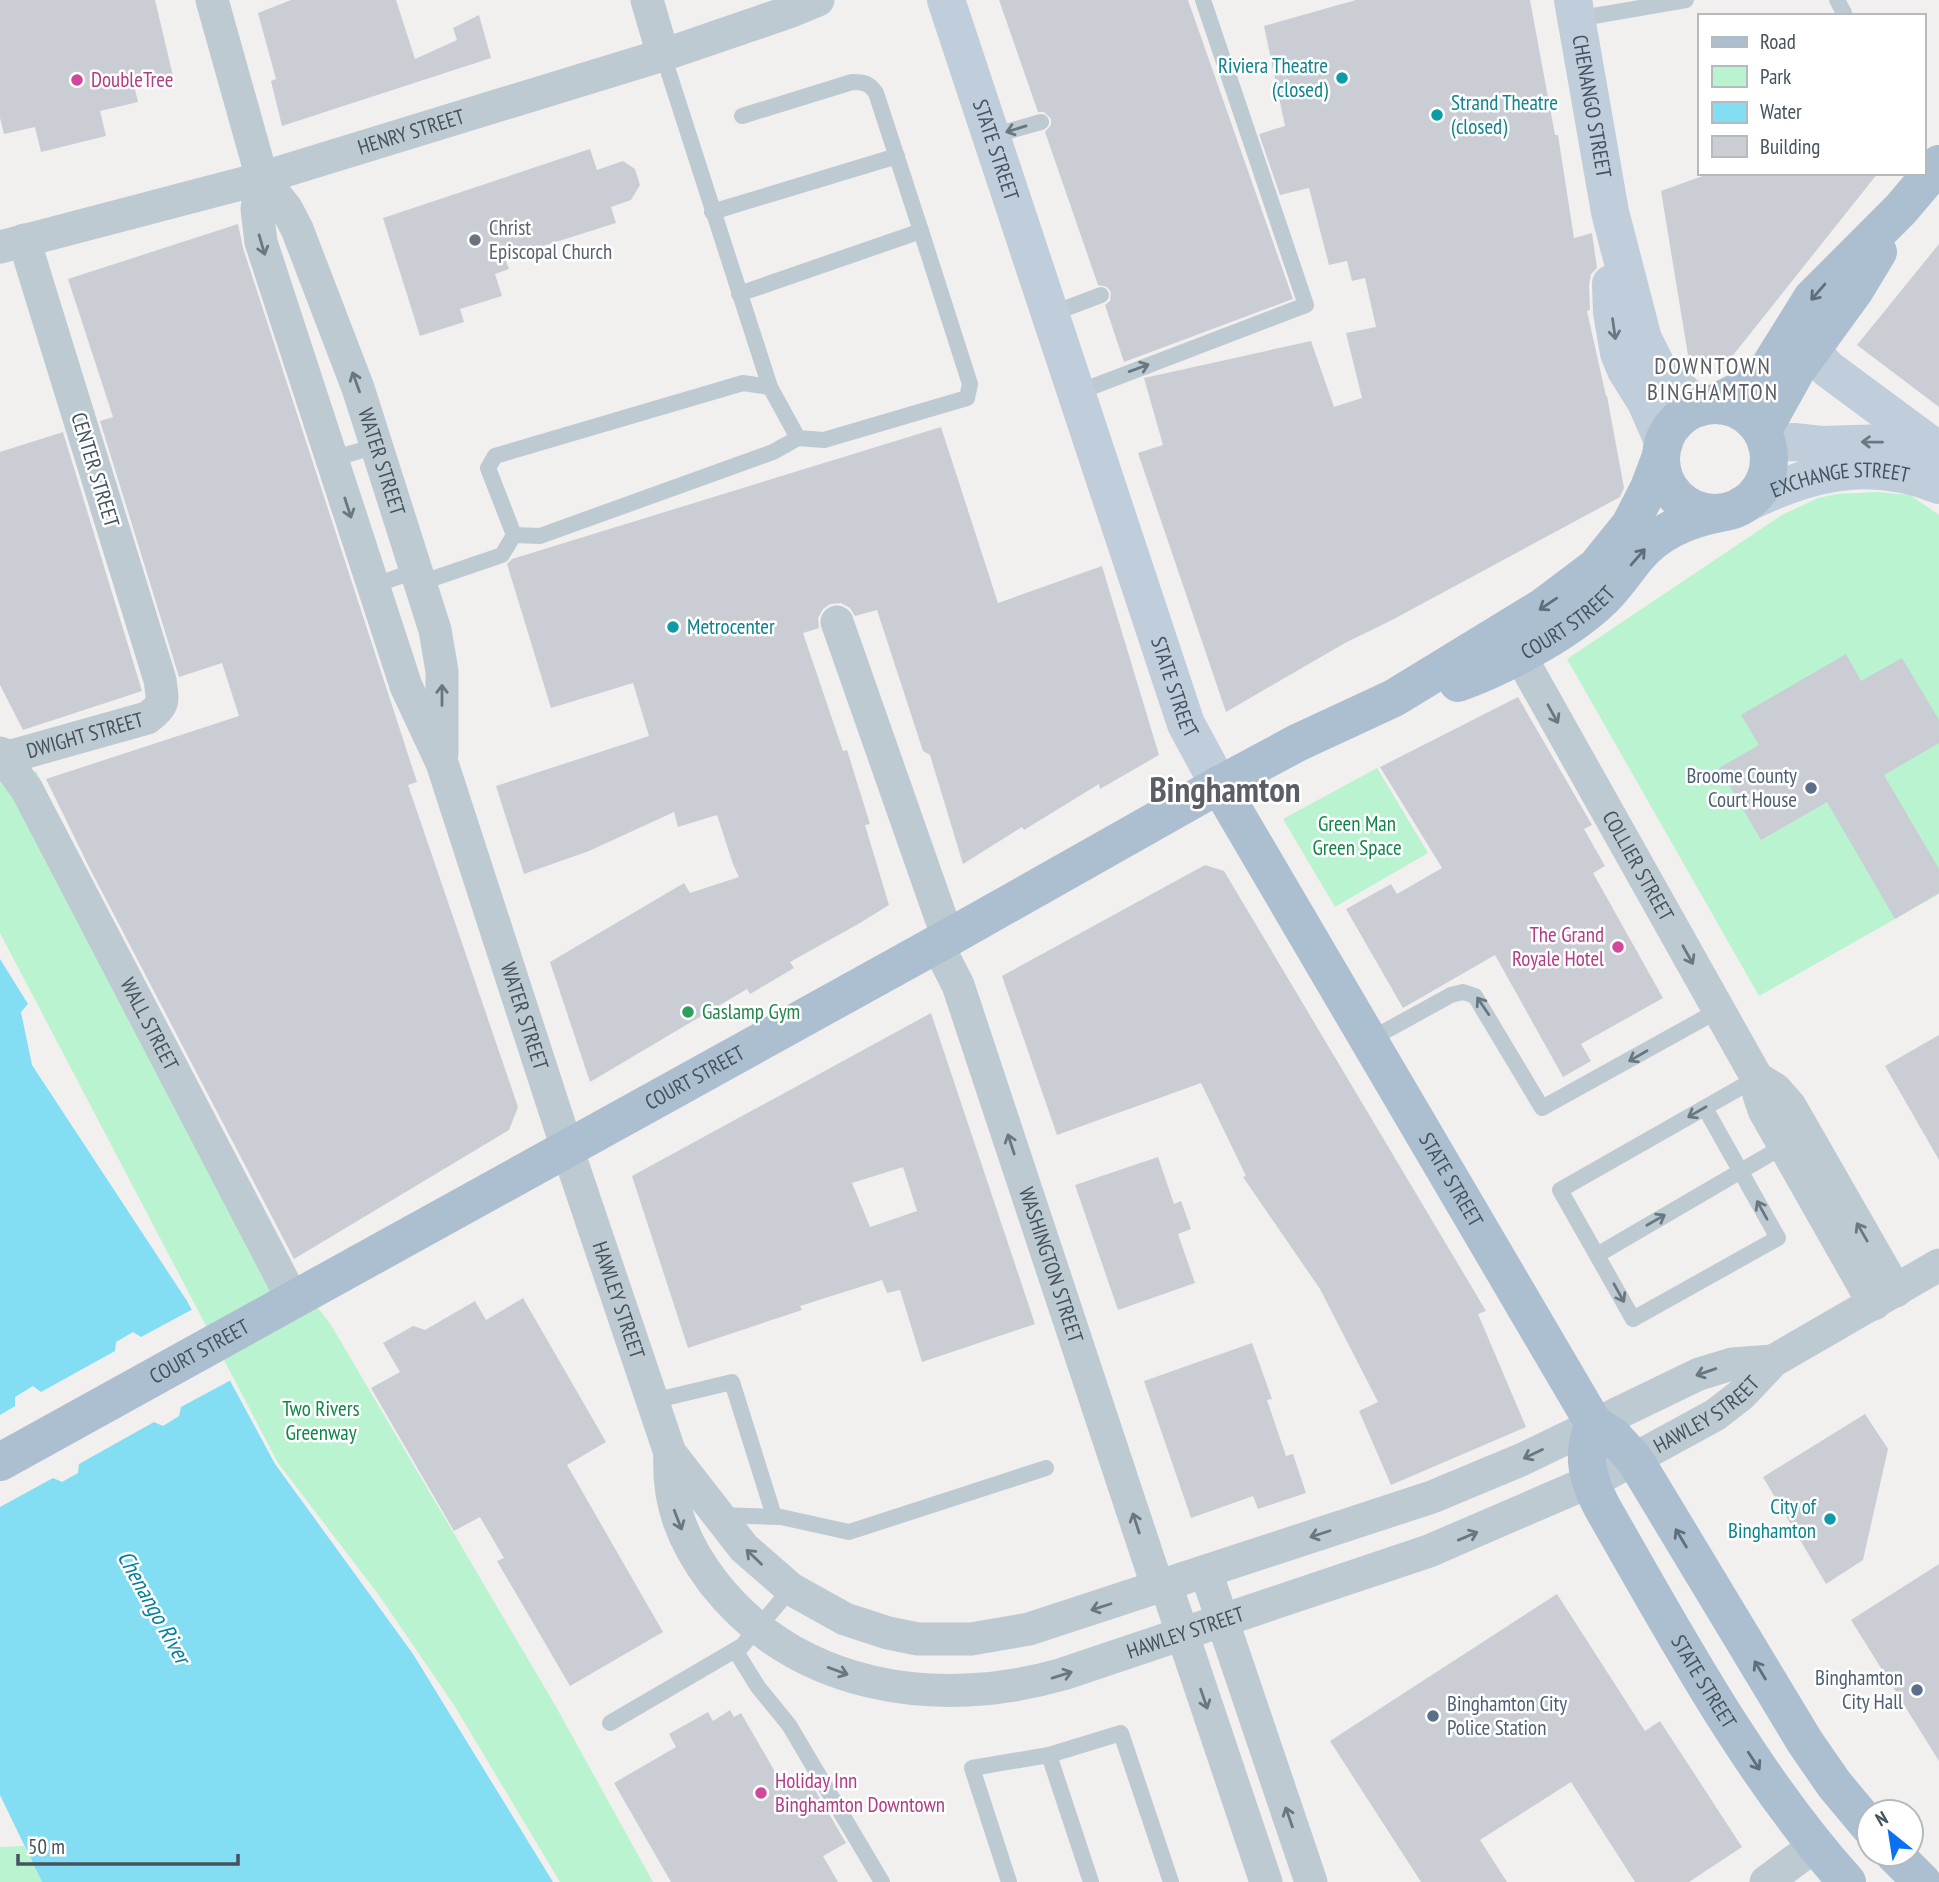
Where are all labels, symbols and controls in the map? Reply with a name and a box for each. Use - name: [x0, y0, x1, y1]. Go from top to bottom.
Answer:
- legend: [1698, 14, 1925, 175]
- text: Road: [1760, 28, 1796, 55]
- street label: CHENANGO STREET: [1566, 33, 1618, 181]
- place label: Riviera Theatre (closed): [1218, 52, 1328, 103]
- text: Park: [1760, 63, 1791, 90]
- place label: DoubleTree: [91, 66, 173, 93]
- marker: Riviera Theatre (closed): [1334, 70, 1350, 86]
- marker: DoubleTree: [69, 72, 85, 88]
- place label: Strand Theatre (closed): [1451, 89, 1558, 140]
- street label: STATE STREET: [967, 96, 1026, 204]
- text: Water: [1760, 98, 1802, 125]
- street label: HENRY STREET: [354, 102, 468, 161]
- marker: Strand Theatre (closed): [1429, 107, 1445, 123]
- one-way arrow: [1006, 123, 1028, 136]
- text: Building: [1760, 133, 1820, 160]
- place label: Christ Episcopal Church: [489, 214, 612, 265]
- marker: Christ Episcopal Church: [467, 232, 483, 248]
- one-way arrow: [257, 234, 270, 256]
- one-way arrow: [1810, 282, 1826, 300]
- one-way arrow: [1608, 317, 1621, 340]
- district label: DOWNTOWN BINGHAMTON: [1647, 351, 1779, 406]
- one-way arrow: [1128, 360, 1150, 373]
- one-way arrow: [349, 371, 362, 393]
- street label: WATER STREET: [352, 405, 412, 519]
- street label: CENTER STREET: [65, 409, 126, 531]
- one-way arrow: [1861, 436, 1884, 449]
- street label: EXCHANGE STREET: [1766, 456, 1913, 503]
- one-way arrow: [342, 497, 355, 519]
- one-way arrow: [1630, 548, 1646, 566]
- street label: COURT STREET: [1516, 580, 1621, 665]
- one-way arrow: [1539, 597, 1558, 611]
- place label: Metrocenter: [687, 613, 775, 640]
- marker: Metrocenter: [665, 619, 681, 635]
- street label: STATE STREET: [1145, 633, 1205, 743]
- one-way arrow: [435, 683, 449, 706]
- one-way arrow: [1546, 703, 1560, 723]
- street label: DWIGHT STREET: [23, 706, 147, 764]
- place label: Broome County Court House: [1686, 762, 1797, 813]
- district label: Binghamton: [1149, 766, 1301, 812]
- marker: Broome County Court House: [1803, 780, 1819, 796]
- street label: COLLIER STREET: [1597, 806, 1680, 926]
- park label: Green Man Green Space: [1312, 810, 1402, 861]
- place label: The Grand Royale Hotel: [1512, 921, 1604, 972]
- marker: The Grand Royale Hotel: [1610, 939, 1626, 955]
- one-way arrow: [1682, 944, 1695, 965]
- street label: WATER STREET: [495, 959, 555, 1074]
- street label: WALL STREET: [114, 973, 185, 1075]
- one-way arrow: [1475, 997, 1489, 1017]
- place label: Gaslamp Gym: [702, 998, 800, 1025]
- marker: Gaslamp Gym: [680, 1004, 696, 1020]
- street label: COURT STREET: [640, 1039, 750, 1116]
- one-way arrow: [1628, 1050, 1649, 1063]
- one-way arrow: [1688, 1105, 1708, 1119]
- street label: STATE STREET: [1413, 1128, 1490, 1232]
- one-way arrow: [1004, 1134, 1016, 1156]
- street label: WASHINGTON STREET: [1013, 1184, 1090, 1347]
- one-way arrow: [1755, 1200, 1768, 1221]
- one-way arrow: [1646, 1213, 1666, 1227]
- one-way arrow: [1855, 1222, 1868, 1243]
- street label: HAWLEY STREET: [587, 1238, 651, 1363]
- one-way arrow: [1612, 1282, 1626, 1302]
- street label: COURT STREET: [145, 1313, 254, 1390]
- one-way arrow: [1695, 1366, 1717, 1379]
- street label: HAWLEY STREET: [1649, 1369, 1765, 1459]
- park label: Two Rivers Greenway: [282, 1395, 360, 1446]
- one-way arrow: [1523, 1448, 1544, 1461]
- place label: City of Binghamton: [1728, 1493, 1817, 1544]
- one-way arrow: [672, 1509, 685, 1531]
- marker: City of Binghamton: [1822, 1511, 1838, 1527]
- one-way arrow: [1129, 1512, 1142, 1534]
- one-way arrow: [1309, 1528, 1331, 1541]
- one-way arrow: [1457, 1528, 1478, 1541]
- one-way arrow: [1674, 1528, 1688, 1548]
- water label: Chenango River: [111, 1545, 199, 1672]
- one-way arrow: [746, 1549, 763, 1566]
- street label: HAWLEY STREET: [1123, 1600, 1248, 1665]
- one-way arrow: [1091, 1602, 1113, 1614]
- street label: STATE STREET: [1665, 1630, 1743, 1734]
- one-way arrow: [1753, 1660, 1767, 1680]
- place label: Binghamton City Hall: [1815, 1664, 1903, 1715]
- one-way arrow: [827, 1666, 849, 1678]
- one-way arrow: [1050, 1667, 1072, 1680]
- marker: Binghamton City Hall: [1909, 1682, 1925, 1698]
- one-way arrow: [1199, 1688, 1211, 1710]
- place label: Binghamton City Police Station: [1447, 1690, 1567, 1741]
- marker: Binghamton City Police Station: [1425, 1708, 1441, 1724]
- one-way arrow: [1746, 1751, 1761, 1770]
- place label: Holiday Inn Binghamton Downtown: [775, 1767, 945, 1818]
- marker: Holiday Inn Binghamton Downtown: [753, 1785, 769, 1801]
- north arrow: [1855, 1798, 1925, 1868]
- text: N: [1871, 1805, 1892, 1831]
- one-way arrow: [1282, 1807, 1294, 1829]
- scale bar: [18, 1822, 238, 1866]
- text: 50 m: [28, 1833, 65, 1860]

